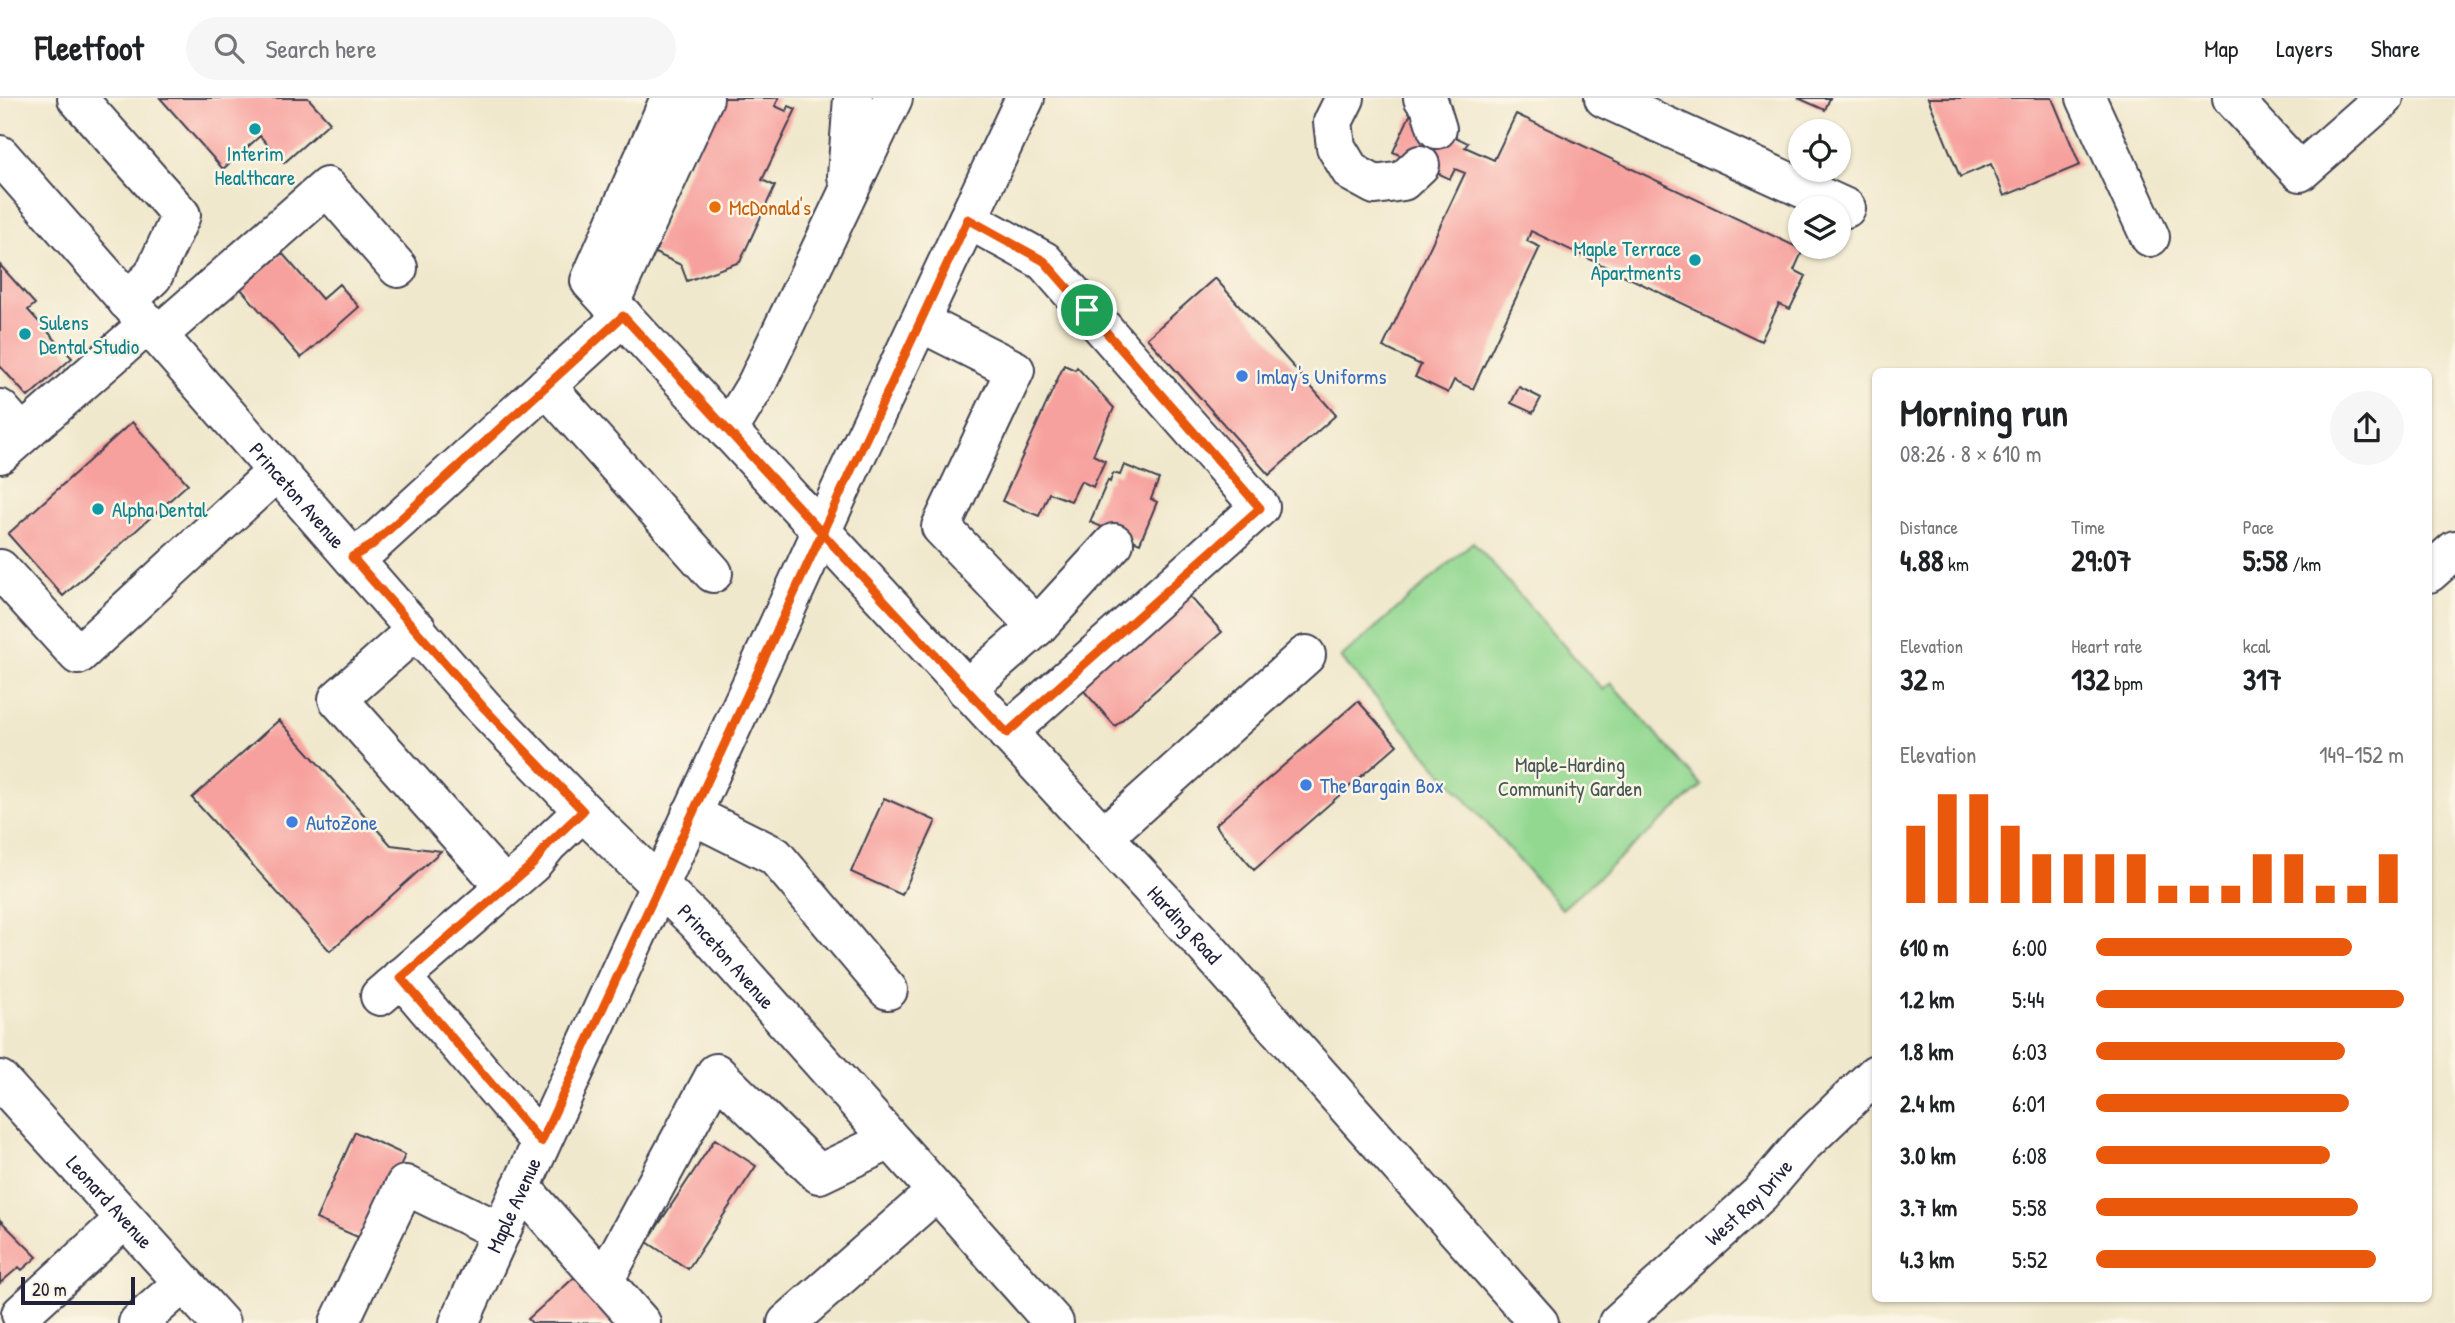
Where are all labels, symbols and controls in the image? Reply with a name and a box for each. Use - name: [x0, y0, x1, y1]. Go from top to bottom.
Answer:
- search box: [186, 17, 676, 80]
- text: Fleetfoot: [35, 26, 144, 70]
- icon: search: [210, 29, 248, 67]
- text: Search here: [266, 31, 377, 66]
- text: Map: [2204, 32, 2238, 64]
- text: Layers: [2276, 32, 2333, 64]
- text: Share: [2371, 32, 2420, 64]
- map controls: [1788, 119, 1851, 259]
- button: locate: [1788, 119, 1851, 182]
- marker: Interim Healthcare: [247, 121, 263, 137]
- place label: Interim Healthcare: [215, 139, 295, 192]
- place label: McDonald's: [729, 193, 811, 222]
- button: layers: [1788, 196, 1851, 259]
- marker: McDonald's: [707, 199, 723, 215]
- place label: Maple Terrace Apartments: [1573, 234, 1681, 287]
- marker: Maple Terrace Apartments: [1687, 252, 1703, 268]
- pin: [1057, 280, 1117, 340]
- icon: arrive: [1068, 291, 1106, 329]
- place label: Sulens Dental Studio: [39, 308, 139, 361]
- marker: Sulens Dental Studio: [17, 326, 33, 342]
- place label: Imlay's Uniforms: [1256, 362, 1386, 391]
- marker: Imlay's Uniforms: [1234, 368, 1250, 384]
- text: Morning run: [1900, 386, 2068, 438]
- button: share: [2330, 391, 2404, 465]
- street label: Princeton Avenue: [243, 436, 352, 554]
- text: 08:26 · 8 × 610 m: [1900, 438, 2041, 469]
- place label: Alpha Dental: [112, 495, 208, 524]
- marker: Alpha Dental: [90, 501, 106, 517]
- text: Distance: [1900, 514, 1958, 540]
- text: Time: [2071, 514, 2105, 540]
- text: Pace: [2243, 514, 2274, 540]
- text: 4.88: [1900, 540, 1944, 580]
- text: 29:07: [2071, 540, 2132, 580]
- text: 5:58: [2243, 540, 2288, 580]
- text: km: [1944, 551, 1969, 577]
- text: /km: [2288, 551, 2321, 577]
- text: Elevation: [1900, 633, 1963, 659]
- text: Heart rate: [2071, 633, 2142, 659]
- text: kcal: [2243, 633, 2270, 659]
- text: 32: [1900, 659, 1927, 699]
- text: 132: [2071, 659, 2110, 699]
- text: 317: [2243, 659, 2282, 699]
- text: m: [1927, 670, 1945, 696]
- text: bpm: [2110, 670, 2143, 696]
- text: Elevation: [1900, 739, 1976, 770]
- text: 149–152 m: [2319, 739, 2404, 770]
- park label: Maple-Harding Community Garden: [1498, 750, 1642, 803]
- place label: The Bargain Box: [1320, 771, 1444, 800]
- marker: The Bargain Box: [1298, 777, 1314, 793]
- place label: AutoZone: [306, 808, 377, 837]
- marker: AutoZone: [284, 814, 300, 830]
- street label: Harding Road: [1141, 879, 1228, 970]
- street label: Princeton Avenue: [672, 897, 782, 1015]
- text: 610 m: [1900, 932, 1949, 963]
- text: 6:00: [2012, 932, 2047, 963]
- text: 1.2 km: [1900, 984, 1955, 1015]
- text: 5:44: [2012, 984, 2044, 1015]
- text: 1.8 km: [1900, 1036, 1954, 1067]
- text: 6:03: [2012, 1036, 2047, 1067]
- text: 2.4 km: [1900, 1088, 1955, 1119]
- text: 6:01: [2012, 1088, 2045, 1119]
- text: 3.0 km: [1900, 1140, 1956, 1171]
- text: 6:08: [2012, 1140, 2047, 1171]
- street label: Leonard Avenue: [60, 1149, 160, 1255]
- street label: Maple Avenue: [479, 1152, 547, 1257]
- street label: West Ray Drive: [1698, 1152, 1799, 1252]
- text: 3.7 km: [1900, 1192, 1957, 1223]
- text: 5:58: [2012, 1192, 2047, 1223]
- text: 4.3 km: [1900, 1244, 1954, 1275]
- text: 5:52: [2012, 1244, 2048, 1275]
- scale bar: [21, 1274, 135, 1306]
- text: 20 m: [32, 1276, 67, 1302]

